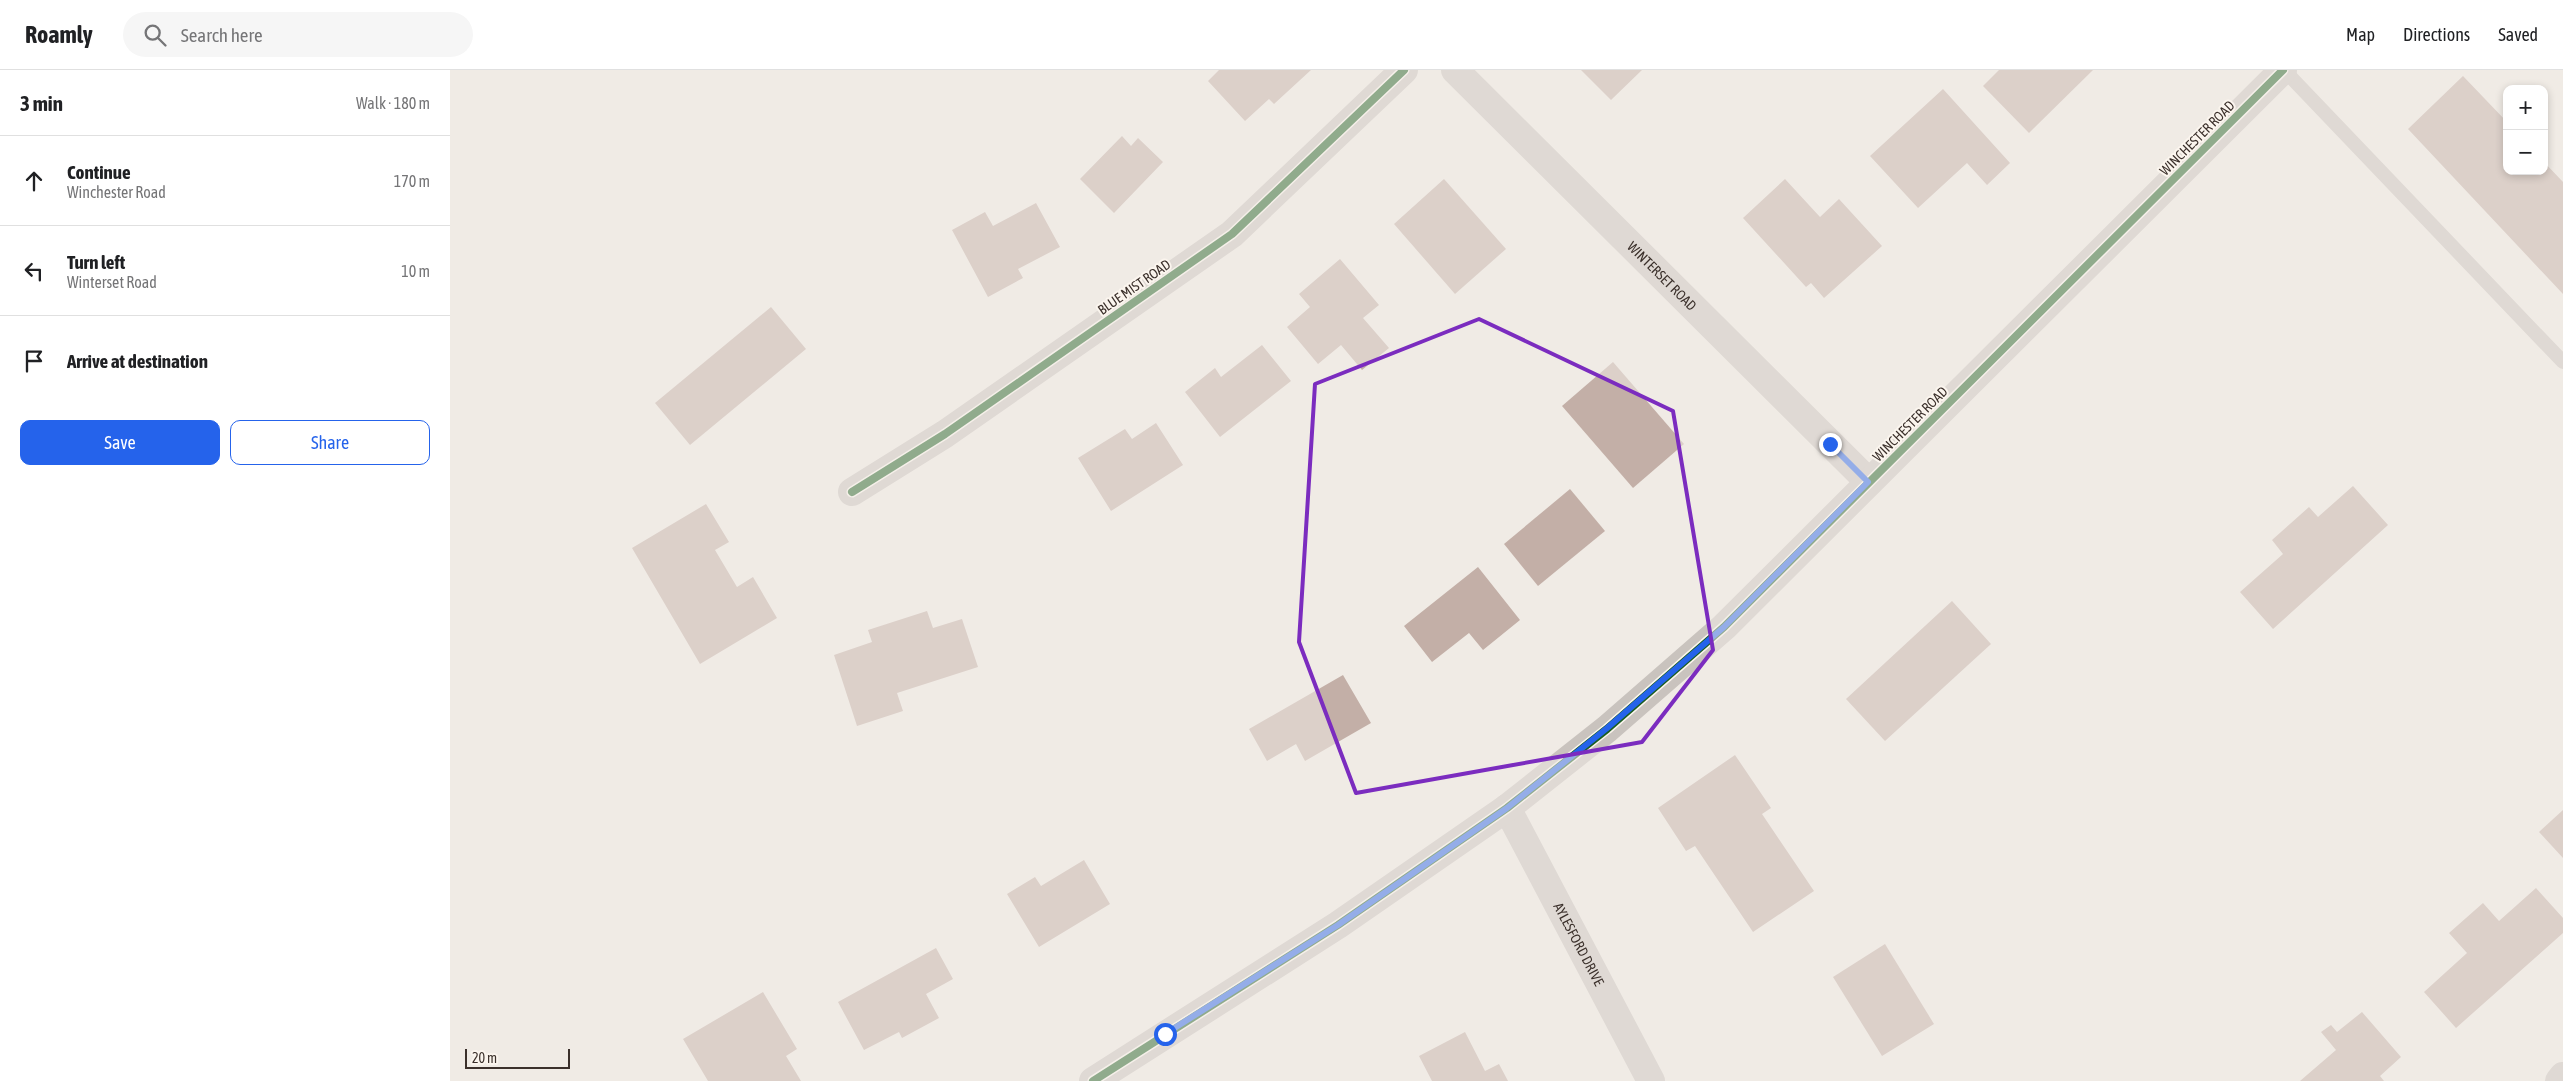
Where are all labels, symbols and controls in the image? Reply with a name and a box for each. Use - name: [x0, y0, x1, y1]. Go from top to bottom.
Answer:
- search box: [123, 12, 473, 57]
- text: Roamly: [25, 21, 93, 48]
- icon: search: [141, 21, 169, 49]
- text: Search here: [181, 24, 263, 46]
- text: Map: [2346, 24, 2375, 45]
- text: Directions: [2403, 24, 2470, 45]
- text: Saved: [2498, 24, 2538, 45]
- map controls: [2503, 85, 2548, 175]
- button: +: [2503, 85, 2548, 130]
- text: 3 min: [20, 91, 63, 115]
- text: Walk · 180 m: [356, 94, 430, 112]
- street label: WINCHESTER ROAD: [2156, 97, 2238, 179]
- button: −: [2503, 130, 2548, 175]
- text: Continue: [67, 161, 131, 183]
- icon: ahead: [20, 167, 48, 195]
- text: 170 m: [394, 172, 430, 190]
- text: Winchester Road: [67, 183, 166, 201]
- street label: WINTERSET ROAD: [1624, 238, 1700, 314]
- text: Turn left: [67, 251, 125, 273]
- street label: BLUE MIST ROAD: [1095, 256, 1173, 318]
- icon: left: [20, 257, 48, 285]
- text: 10 m: [401, 262, 430, 280]
- text: Winterset Road: [67, 273, 157, 291]
- icon: arrive: [20, 347, 48, 375]
- text: Arrive at destination: [67, 350, 208, 372]
- street label: WINCHESTER ROAD: [1869, 383, 1951, 465]
- button: Save: [20, 420, 220, 465]
- button: Share: [230, 420, 430, 465]
- route end: [1819, 433, 1842, 456]
- street label: AYLESFORD DRIVE: [1550, 900, 1607, 988]
- route start: [1154, 1023, 1177, 1046]
- scale bar: [465, 1046, 570, 1069]
- text: 20 m: [472, 1050, 497, 1066]

